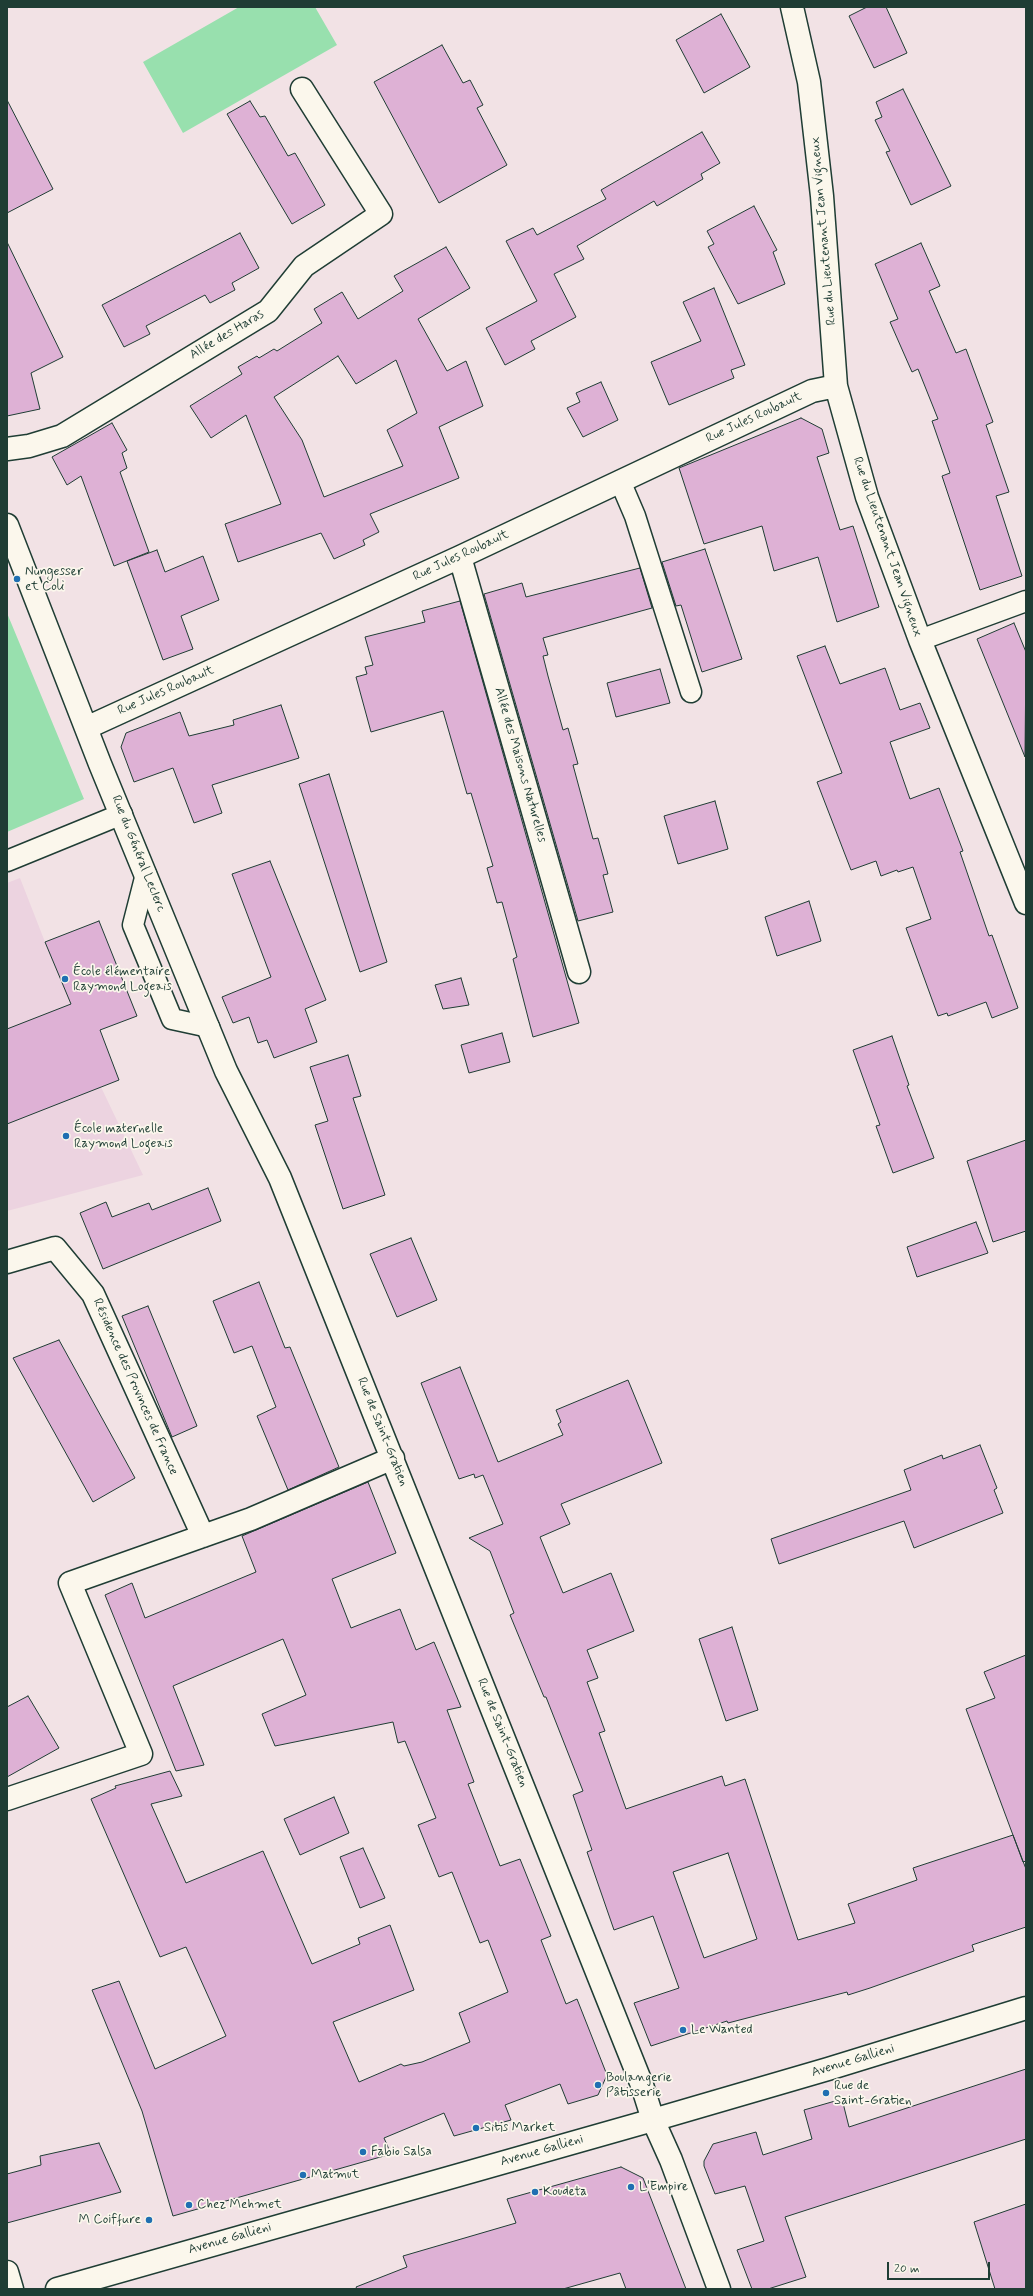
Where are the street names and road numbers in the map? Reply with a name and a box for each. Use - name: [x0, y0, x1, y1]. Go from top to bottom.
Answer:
- street label: Rue du Lieutenant Jean Vigneux: [808, 136, 840, 326]
- street label: Allée des Haras: [187, 307, 267, 363]
- street label: Rue Jules Roubault: [704, 389, 804, 447]
- street label: Rue du Lieutenant Jean Vigneux: [849, 455, 925, 639]
- street label: Rue Jules Roubault: [411, 527, 511, 585]
- street label: Rue Jules Roubault: [115, 663, 217, 719]
- street label: Allée des Maisons Naturelles: [490, 686, 550, 844]
- street label: Rue du Général Leclerc: [107, 793, 169, 915]
- street label: Résidence des Provinces de France: [89, 1296, 181, 1478]
- street label: Rue de Saint-Gratien: [353, 1375, 411, 1489]
- street label: Rue de Saint-Gratien: [473, 1676, 531, 1790]
- street label: Avenue Gallieni: [810, 2041, 896, 2081]
- street label: Avenue Gallieni: [499, 2132, 585, 2170]
- street label: Avenue Gallieni: [187, 2220, 273, 2258]

